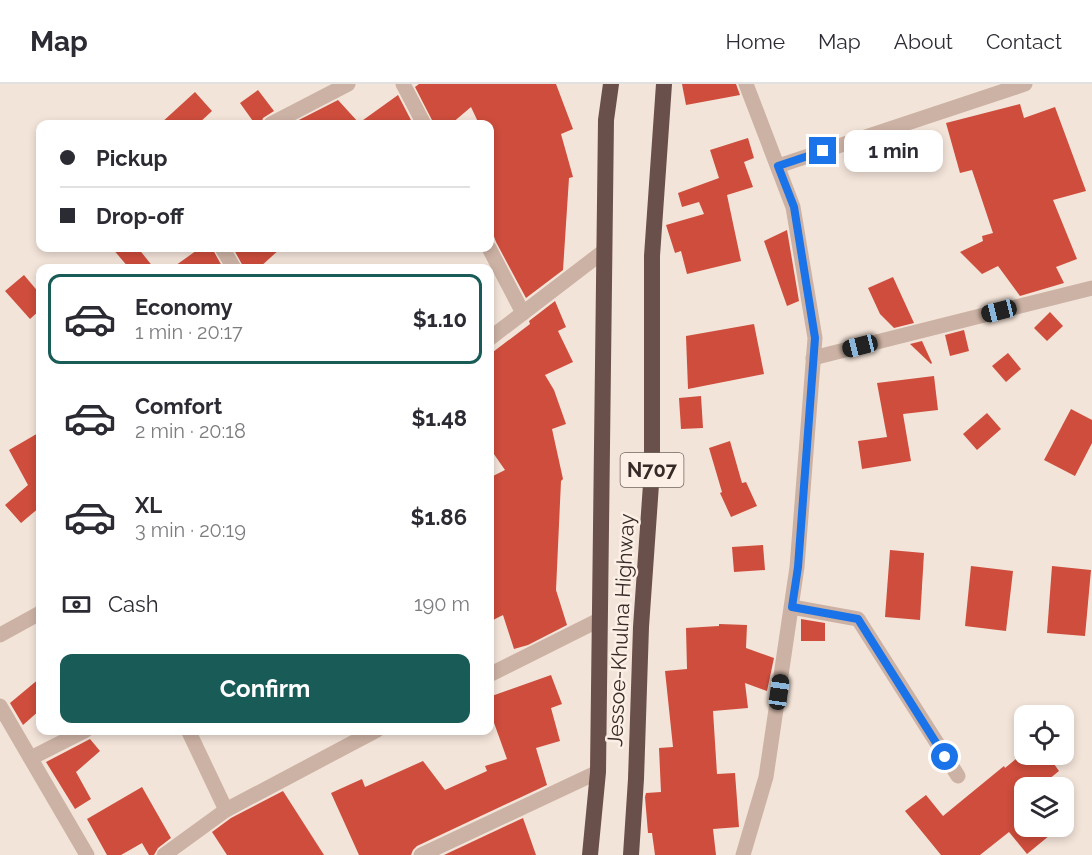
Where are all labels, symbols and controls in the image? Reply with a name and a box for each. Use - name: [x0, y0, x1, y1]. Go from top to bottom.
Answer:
- text: Map: [30, 25, 88, 58]
- text: Home: [726, 29, 785, 54]
- text: Map: [818, 29, 861, 54]
- text: About: [894, 29, 953, 54]
- text: Contact: [986, 29, 1062, 54]
- callout: 1 min: [844, 130, 943, 172]
- route end: [809, 137, 836, 164]
- text: 1 min: [868, 139, 919, 163]
- text: Pickup: [96, 145, 168, 171]
- text: Drop-off: [96, 203, 184, 229]
- icon: car: [63, 292, 117, 346]
- text: Economy: [135, 294, 233, 320]
- car: [979, 298, 1019, 324]
- text: $1.10: [413, 306, 467, 332]
- text: 1 min · 20:17: [135, 320, 243, 344]
- car: [840, 333, 880, 359]
- icon: car: [63, 391, 117, 445]
- text: Comfort: [135, 393, 222, 419]
- text: $1.48: [411, 405, 467, 431]
- text: 2 min · 20:18: [135, 419, 246, 443]
- road number: N707: [620, 453, 684, 487]
- icon: car: [63, 490, 117, 544]
- text: XL: [135, 492, 162, 518]
- text: $1.86: [411, 504, 467, 530]
- street label: Jessoe-Khulna Highway: [602, 513, 639, 747]
- text: 3 min · 20:19: [135, 518, 246, 542]
- icon: cash: [60, 588, 93, 621]
- text: Cash: [108, 591, 159, 617]
- text: 190 m: [414, 592, 470, 616]
- button: Confirm: [60, 654, 470, 723]
- car: [768, 673, 790, 711]
- map controls: [1014, 705, 1074, 837]
- button: locate: [1014, 705, 1074, 765]
- route start: [931, 743, 958, 770]
- button: layers: [1014, 777, 1074, 837]

